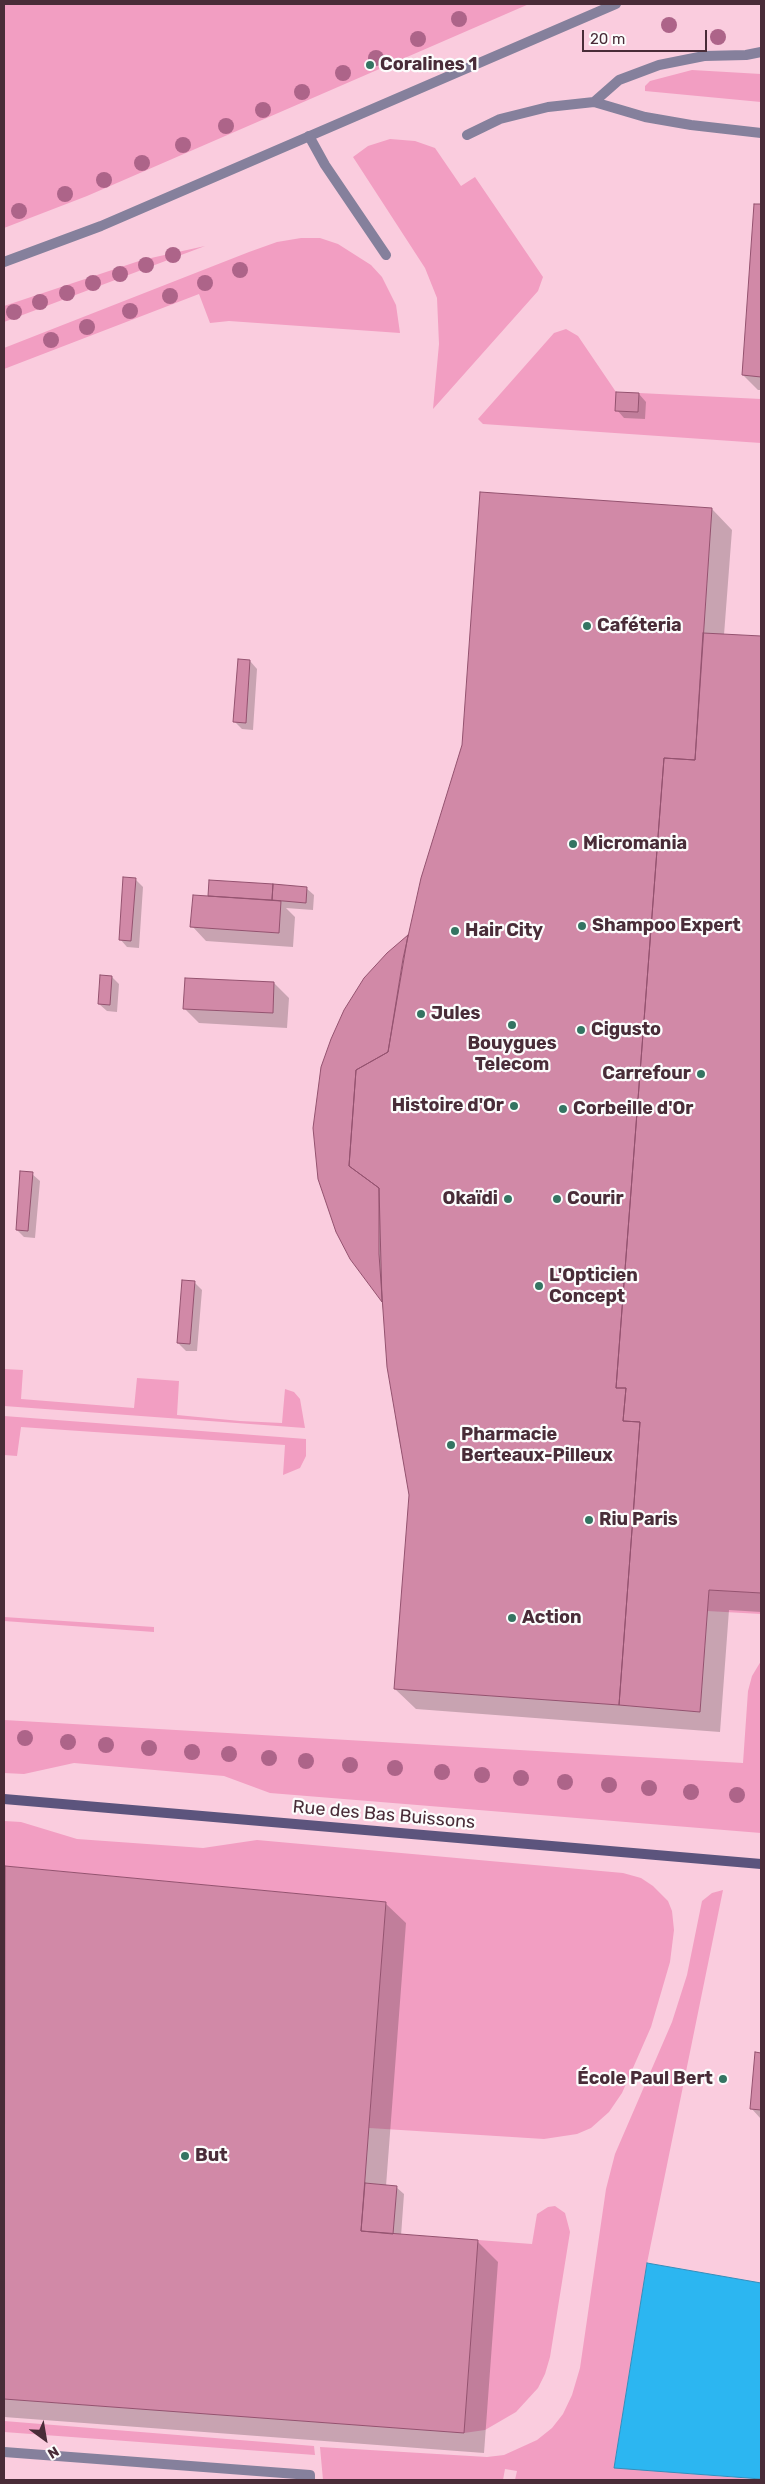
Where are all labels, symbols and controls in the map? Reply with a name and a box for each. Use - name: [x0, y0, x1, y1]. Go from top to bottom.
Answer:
- scale bar: [585, 20, 710, 52]
- text: 20 m: [590, 30, 625, 48]
- place label: Coralines 1: [380, 54, 478, 76]
- marker: Coralines 1: [364, 59, 376, 71]
- place label: Caféteria: [597, 615, 682, 637]
- marker: Caféteria: [581, 620, 593, 632]
- place label: Micromania: [583, 833, 687, 855]
- marker: Micromania: [567, 838, 579, 850]
- place label: Shampoo Expert: [592, 915, 741, 937]
- place label: Hair City: [465, 920, 543, 942]
- marker: Shampoo Expert: [576, 920, 588, 932]
- marker: Hair City: [449, 925, 461, 937]
- place label: Jules: [431, 1003, 480, 1025]
- marker: Jules: [415, 1008, 427, 1020]
- marker: Bouygues Telecom: [506, 1019, 518, 1031]
- place label: Cigusto: [591, 1019, 661, 1041]
- marker: Cigusto: [575, 1024, 587, 1036]
- place label: Bouygues Telecom: [467, 1033, 557, 1076]
- place label: Carrefour: [602, 1063, 691, 1085]
- marker: Carrefour: [695, 1068, 707, 1080]
- place label: Histoire d'Or: [392, 1095, 504, 1117]
- place label: Corbeille d'Or: [573, 1098, 694, 1120]
- marker: Histoire d'Or: [508, 1100, 520, 1112]
- marker: Corbeille d'Or: [557, 1103, 569, 1115]
- place label: Okaïdi: [443, 1188, 498, 1210]
- place label: Courir: [567, 1188, 624, 1210]
- marker: Okaïdi: [502, 1193, 514, 1205]
- marker: Courir: [551, 1193, 563, 1205]
- place label: L'Opticien Concept: [549, 1265, 638, 1308]
- marker: L'Opticien Concept: [533, 1280, 545, 1292]
- place label: Pharmacie Berteaux-Pilleux: [461, 1424, 613, 1466]
- marker: Pharmacie Berteaux-Pilleux: [445, 1439, 457, 1451]
- place label: Riu Paris: [599, 1509, 678, 1531]
- marker: Riu Paris: [583, 1514, 595, 1526]
- place label: Action: [522, 1607, 582, 1629]
- marker: Action: [506, 1612, 518, 1624]
- street label: Rue des Bas Buissons: [292, 1796, 476, 1834]
- place label: École Paul Bert: [577, 2068, 713, 2090]
- marker: École Paul Bert: [717, 2073, 729, 2085]
- place label: But: [195, 2145, 228, 2167]
- marker: But: [179, 2150, 191, 2162]
- north arrow: [20, 2414, 70, 2464]
- text: N: [44, 2442, 62, 2462]

